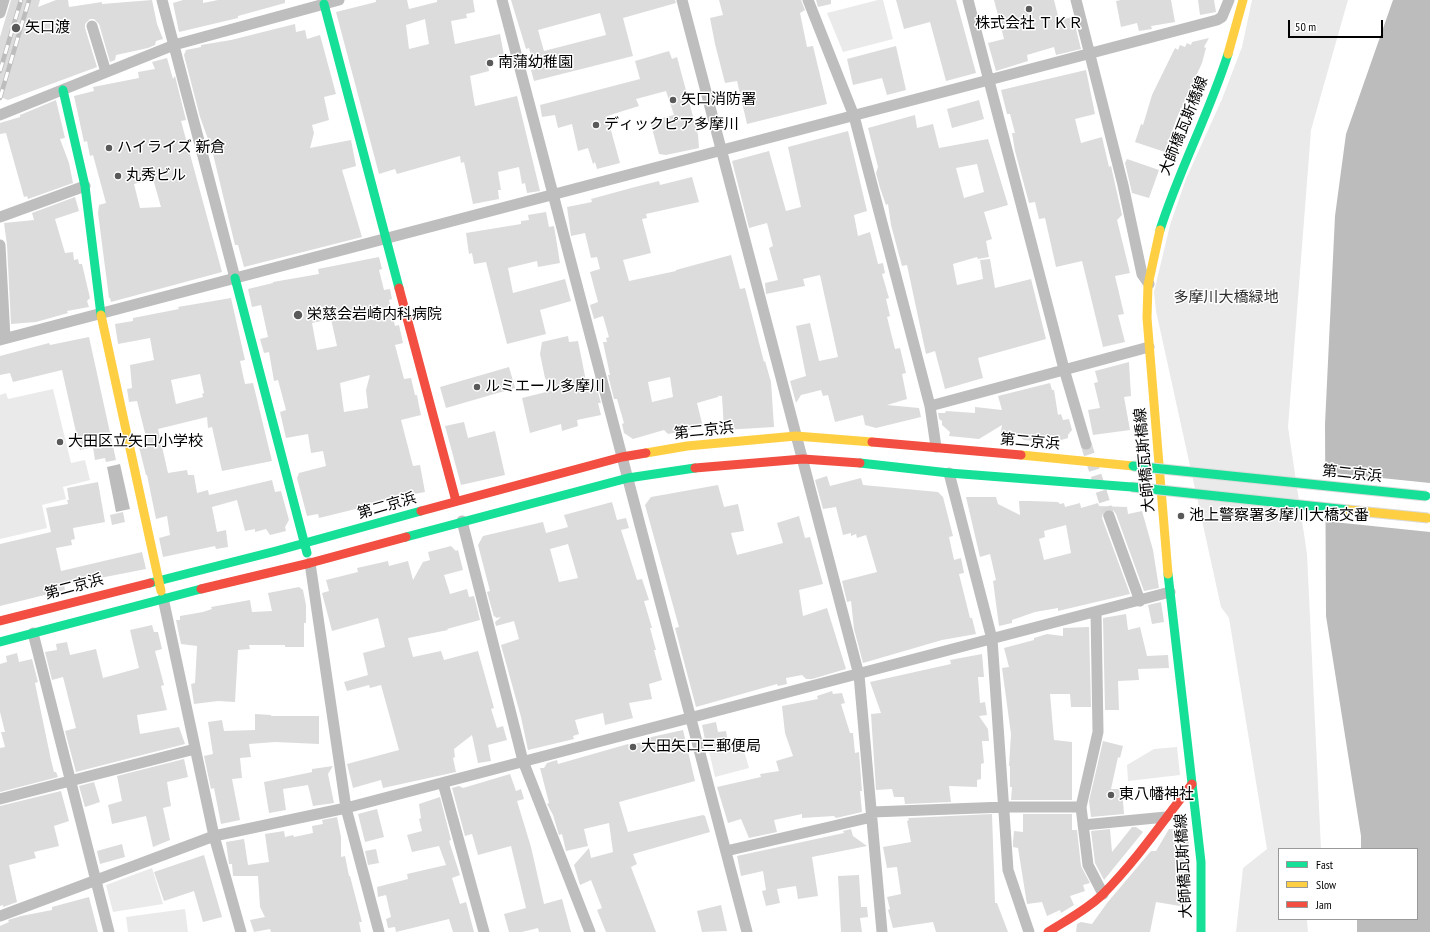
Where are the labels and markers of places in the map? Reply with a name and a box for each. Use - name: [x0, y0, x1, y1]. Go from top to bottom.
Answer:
- marker: 株式会社 ＴＫＲ: [1024, 4, 1034, 14]
- place label: 株式会社 ＴＫＲ: [975, 15, 1083, 33]
- place label: 矢口渡: [25, 19, 70, 37]
- marker: 矢口渡: [10, 22, 22, 34]
- place label: 南蒲幼稚園: [498, 54, 573, 72]
- marker: 南蒲幼稚園: [485, 58, 495, 68]
- place label: 矢口消防署: [681, 91, 756, 109]
- marker: 矢口消防署: [668, 95, 678, 105]
- place label: ディックピア多摩川: [604, 116, 739, 134]
- marker: ディックピア多摩川: [591, 120, 601, 130]
- place label: ハイライズ 新倉: [117, 139, 225, 157]
- marker: ハイライズ 新倉: [104, 143, 114, 153]
- place label: 丸秀ビル: [126, 167, 186, 185]
- marker: 丸秀ビル: [113, 171, 123, 181]
- place label: 栄慈会岩崎内科病院: [307, 306, 442, 324]
- marker: 栄慈会岩崎内科病院: [292, 309, 304, 321]
- place label: ルミエール多摩川: [485, 378, 605, 396]
- marker: ルミエール多摩川: [472, 382, 482, 392]
- place label: 大田区立矢口小学校: [68, 433, 203, 451]
- marker: 大田区立矢口小学校: [55, 437, 65, 447]
- place label: 池上警察署多摩川大橋交番: [1189, 507, 1369, 525]
- marker: 池上警察署多摩川大橋交番: [1176, 511, 1186, 521]
- place label: 大田矢口三郵便局: [641, 738, 761, 756]
- marker: 大田矢口三郵便局: [628, 742, 638, 752]
- place label: 東八幡神社: [1119, 786, 1194, 804]
- marker: 東八幡神社: [1106, 790, 1116, 800]

